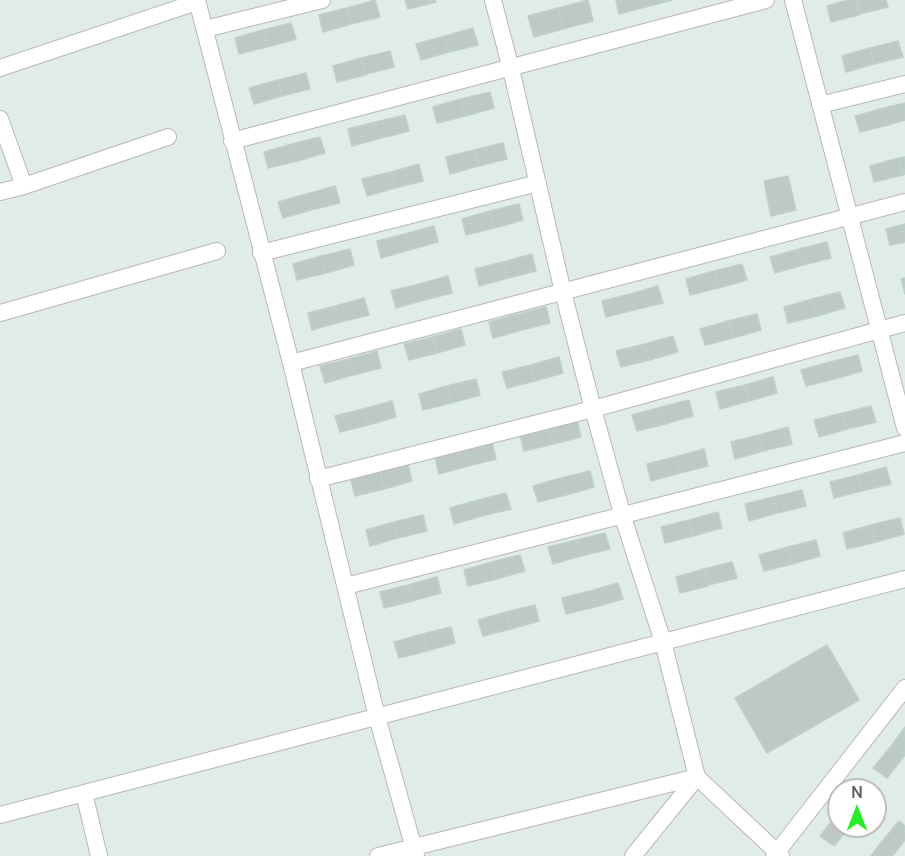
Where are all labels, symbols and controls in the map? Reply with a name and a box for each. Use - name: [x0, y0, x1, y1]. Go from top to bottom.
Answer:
- north arrow: [827, 778, 887, 838]
- text: N: [851, 781, 863, 803]

